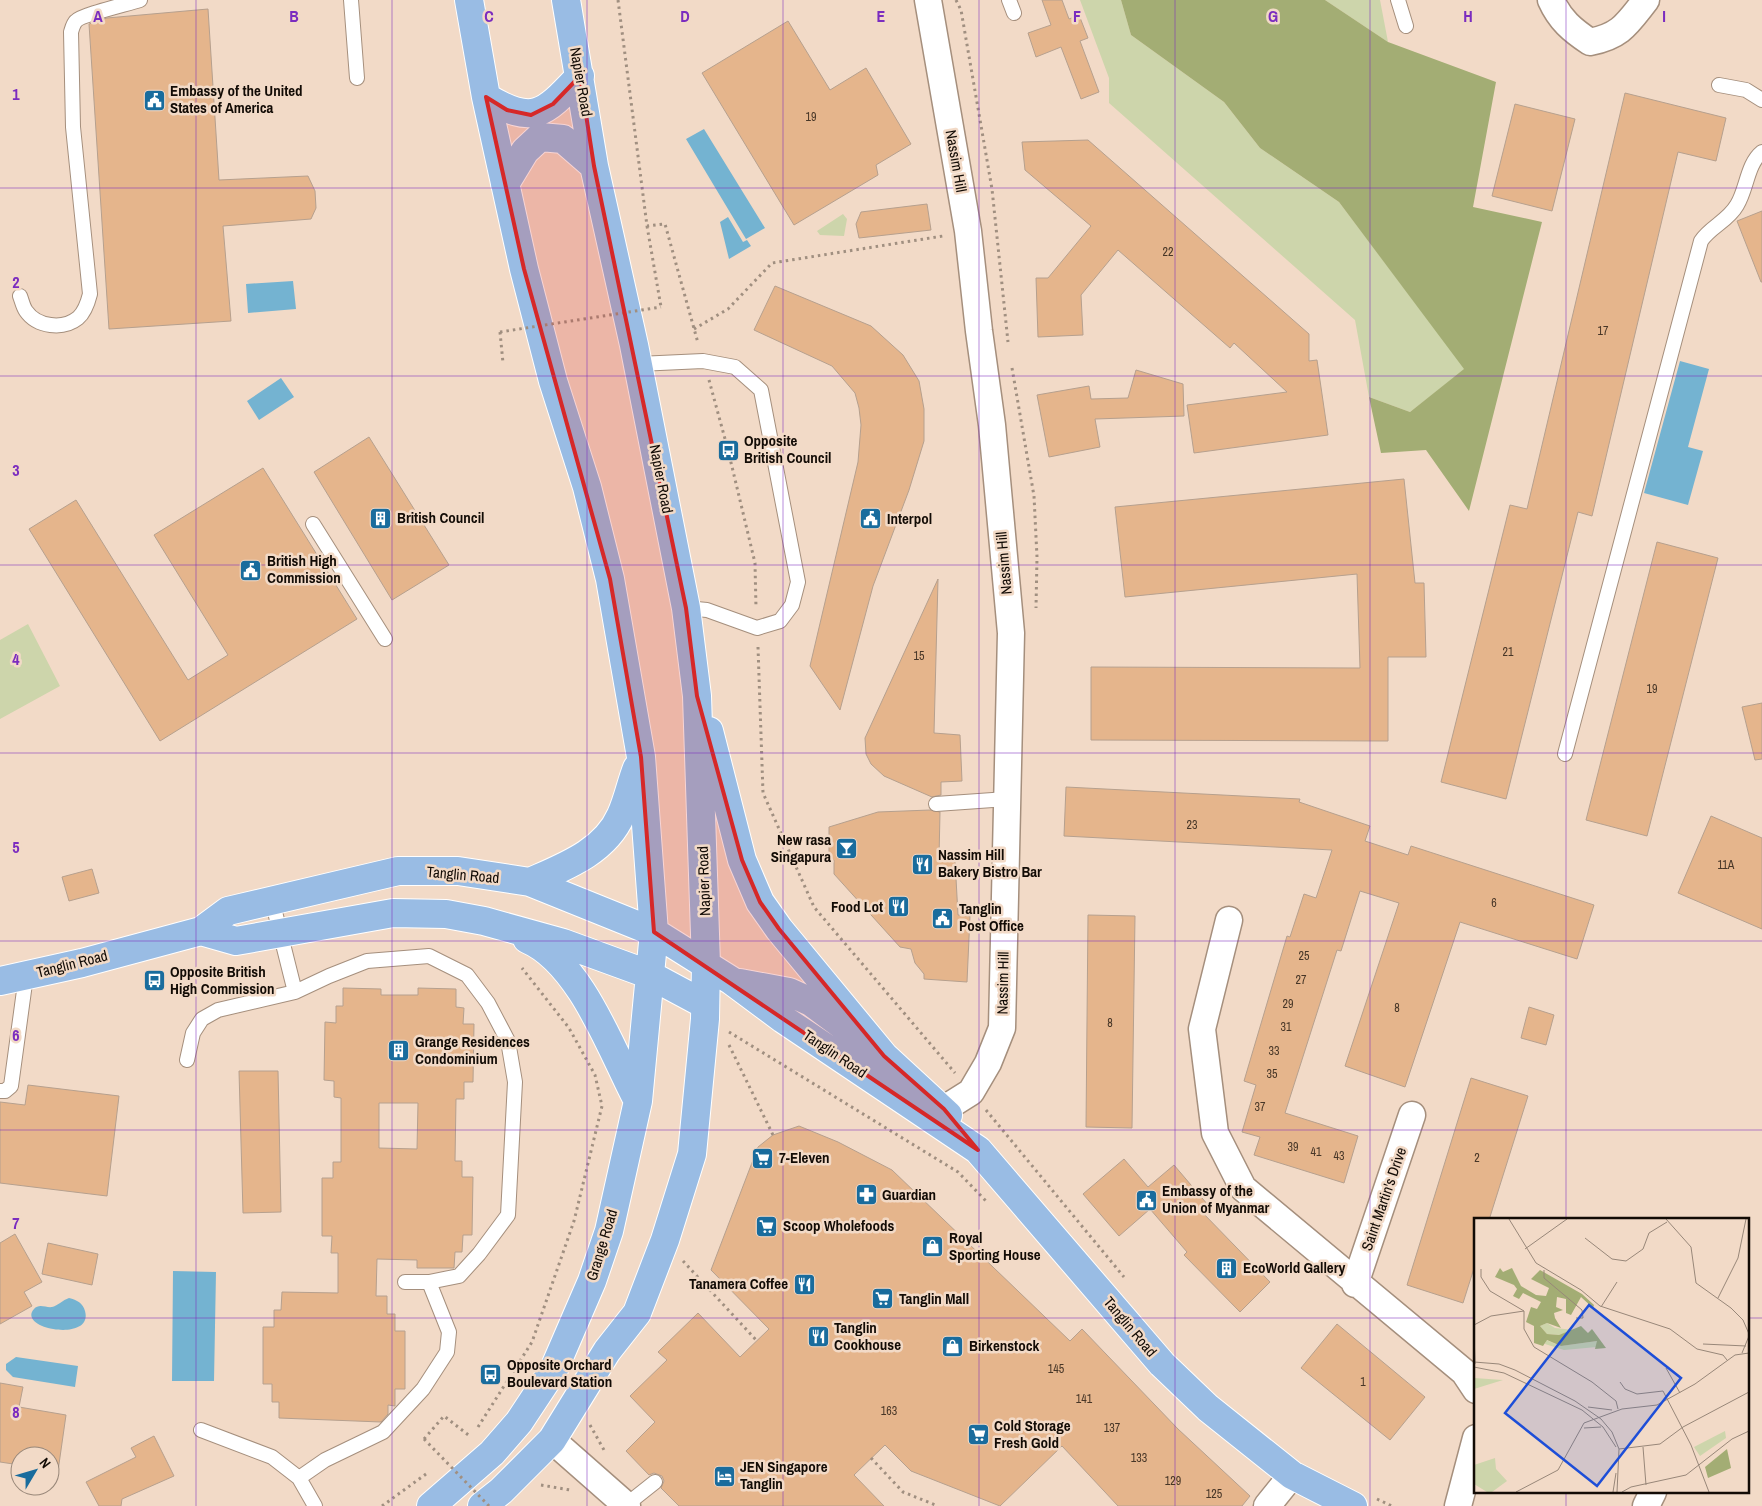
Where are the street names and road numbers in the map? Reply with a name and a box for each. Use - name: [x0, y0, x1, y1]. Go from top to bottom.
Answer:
- street label: Napier Road: [565, 46, 598, 118]
- street label: Nassim Hill: [941, 128, 972, 194]
- street label: Napier Road: [645, 443, 678, 515]
- street label: Nassim Hill: [990, 531, 1017, 595]
- street label: Napier Road: [692, 846, 715, 916]
- street label: Tanglin Road: [426, 861, 500, 888]
- street label: Tanglin Road: [34, 945, 110, 983]
- street label: Nassim Hill: [991, 951, 1014, 1015]
- street label: Tanglin Road: [799, 1025, 871, 1083]
- street label: Saint Martin's Drive: [1356, 1144, 1411, 1253]
- street label: Grange Road: [581, 1206, 622, 1283]
- street label: Tanglin Road: [1099, 1292, 1162, 1361]

